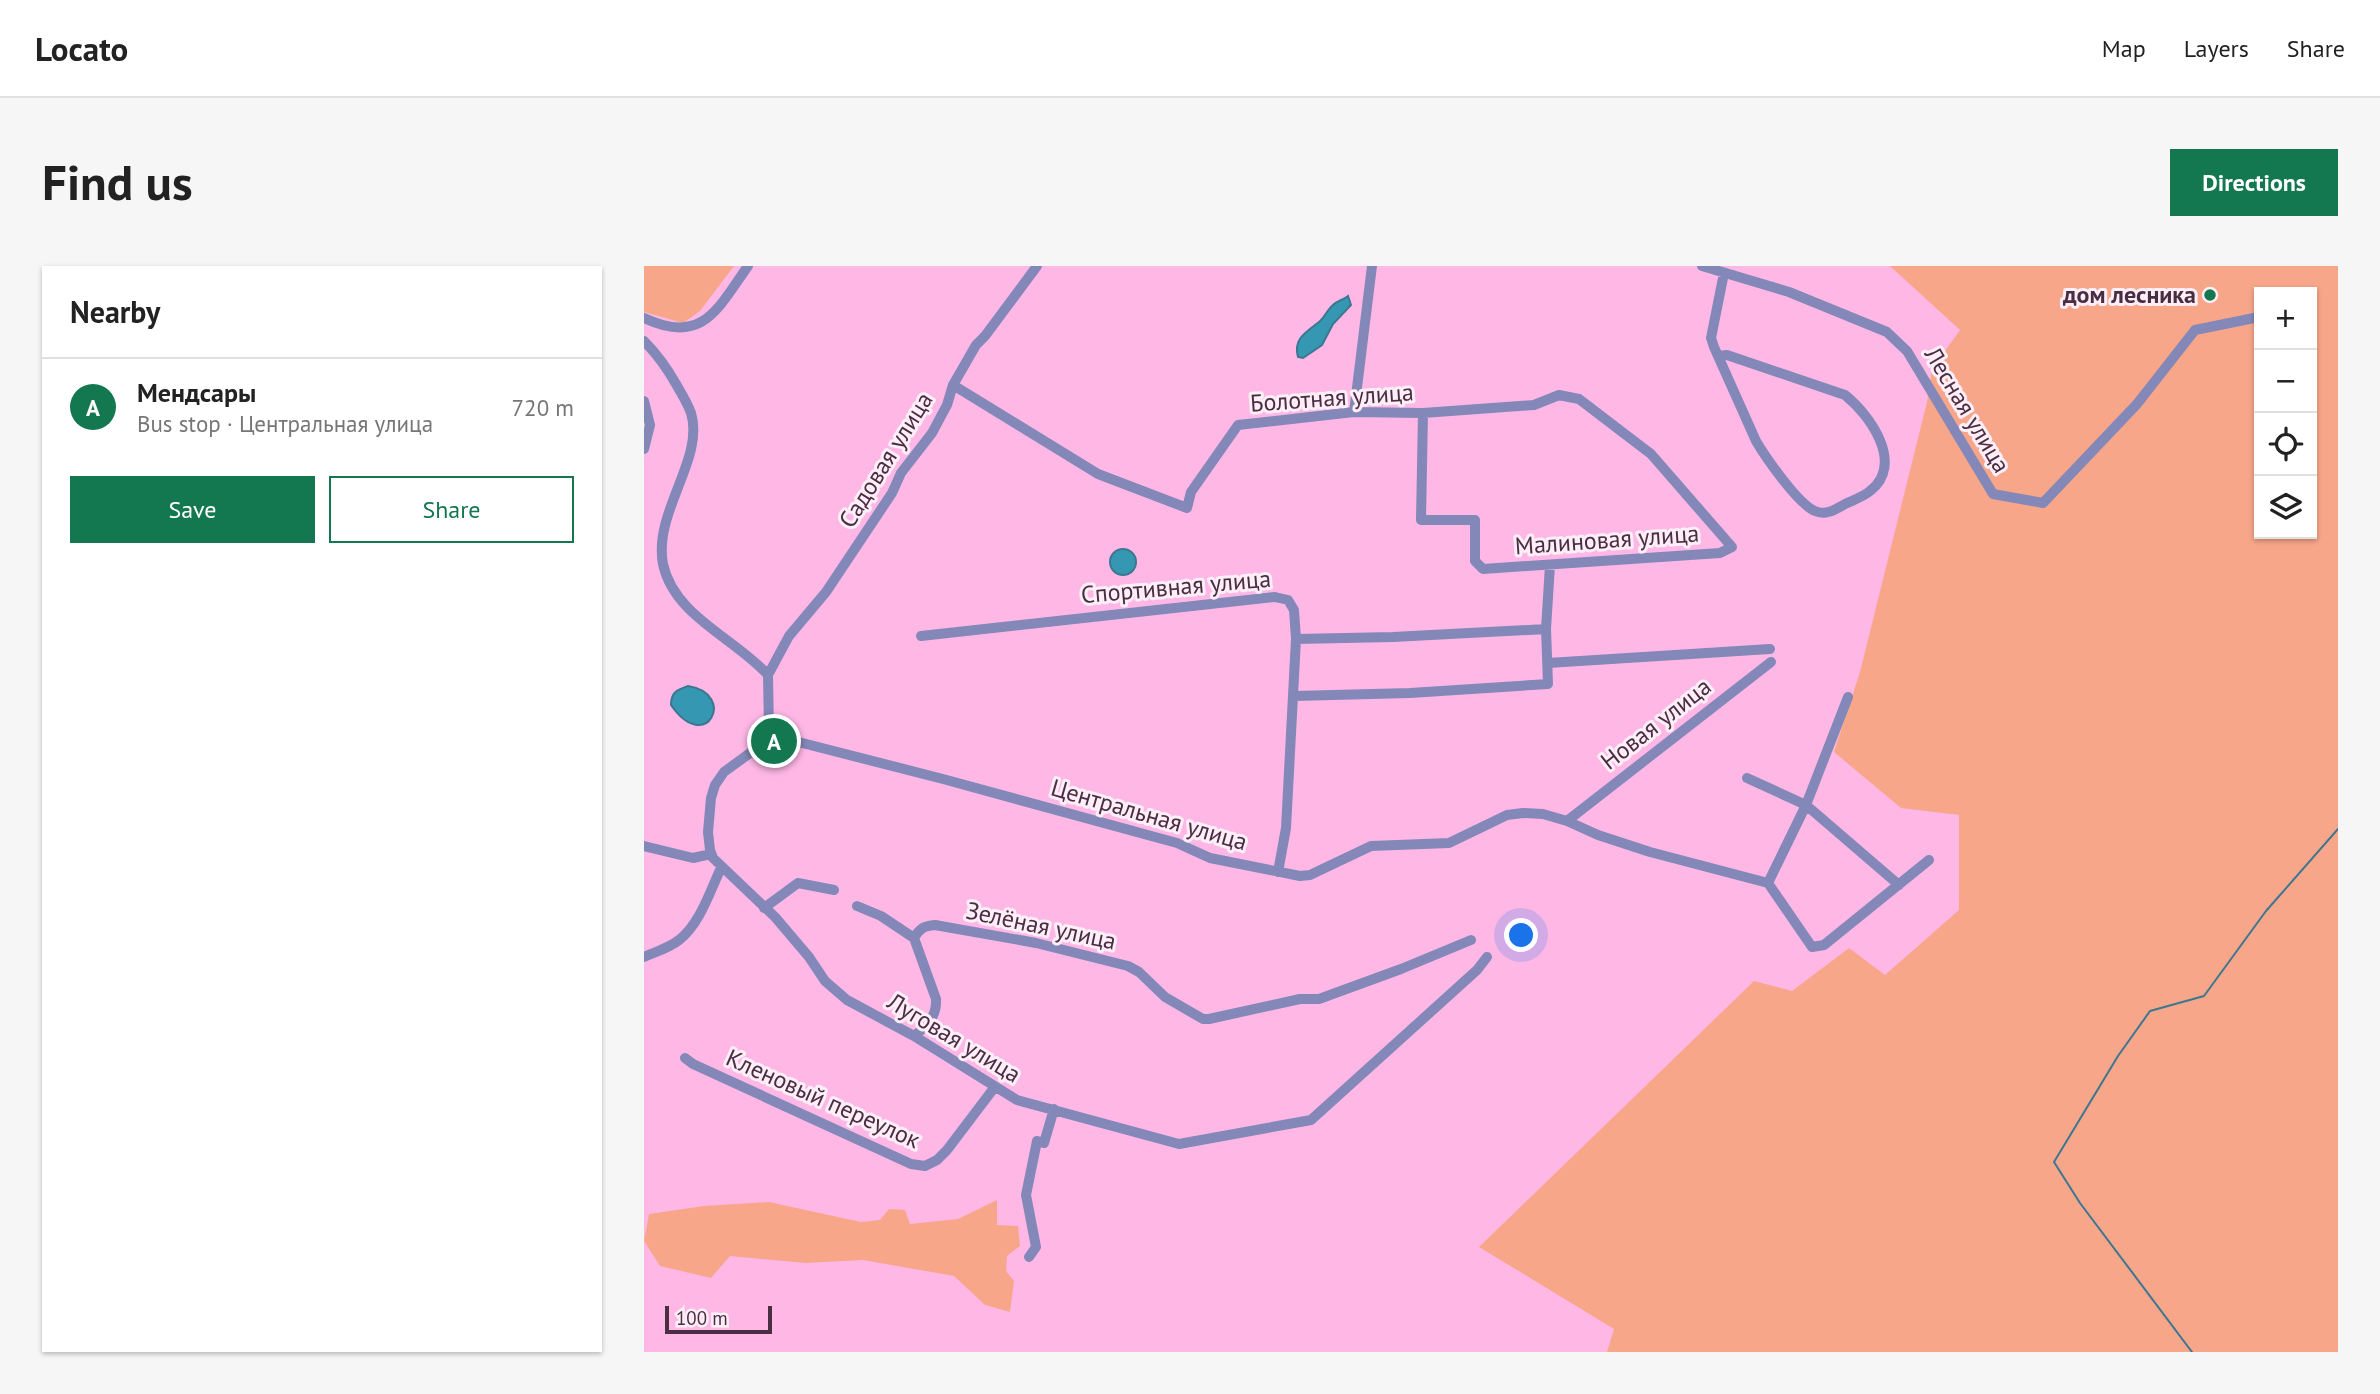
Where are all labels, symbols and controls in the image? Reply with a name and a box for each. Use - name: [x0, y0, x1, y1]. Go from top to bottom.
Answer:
- text: Locato: [35, 27, 128, 70]
- text: Map: [2102, 33, 2146, 64]
- text: Layers: [2184, 33, 2249, 64]
- text: Share: [2287, 33, 2345, 64]
- button: Directions: [2170, 149, 2338, 216]
- text: Find us: [42, 150, 193, 214]
- place label: дом лесника: [2062, 279, 2196, 310]
- marker: дом лесника: [2202, 287, 2218, 303]
- map controls: [2254, 287, 2317, 539]
- button: +: [2254, 287, 2317, 350]
- text: Nearby: [70, 292, 160, 331]
- street label: Лесная улица: [1917, 340, 2017, 478]
- button: −: [2254, 350, 2317, 413]
- text: Мендсары: [137, 376, 256, 409]
- street label: Болотная улица: [1249, 376, 1415, 419]
- street label: Садовая улица: [832, 386, 940, 533]
- text: A: [86, 393, 100, 422]
- text: 720 m: [512, 393, 574, 422]
- text: Bus stop · Центральная улица: [137, 409, 433, 438]
- button: locate: [2254, 413, 2317, 476]
- button: Save: [70, 476, 315, 543]
- button: Share: [329, 476, 574, 543]
- button: layers: [2254, 476, 2317, 539]
- street label: Малиновая улица: [1514, 518, 1700, 561]
- street label: Спортивная улица: [1080, 563, 1272, 610]
- street label: Новая улица: [1594, 671, 1717, 776]
- pin: A: [751, 715, 797, 767]
- street label: Центральная улица: [1048, 772, 1251, 857]
- street label: Зелёная улица: [963, 894, 1119, 957]
- your location: [1504, 918, 1538, 952]
- street label: Луговая улица: [881, 985, 1027, 1090]
- street label: Кленовый переулок: [721, 1042, 926, 1155]
- scale bar: [665, 1303, 772, 1335]
- text: 100 m: [676, 1306, 728, 1330]

